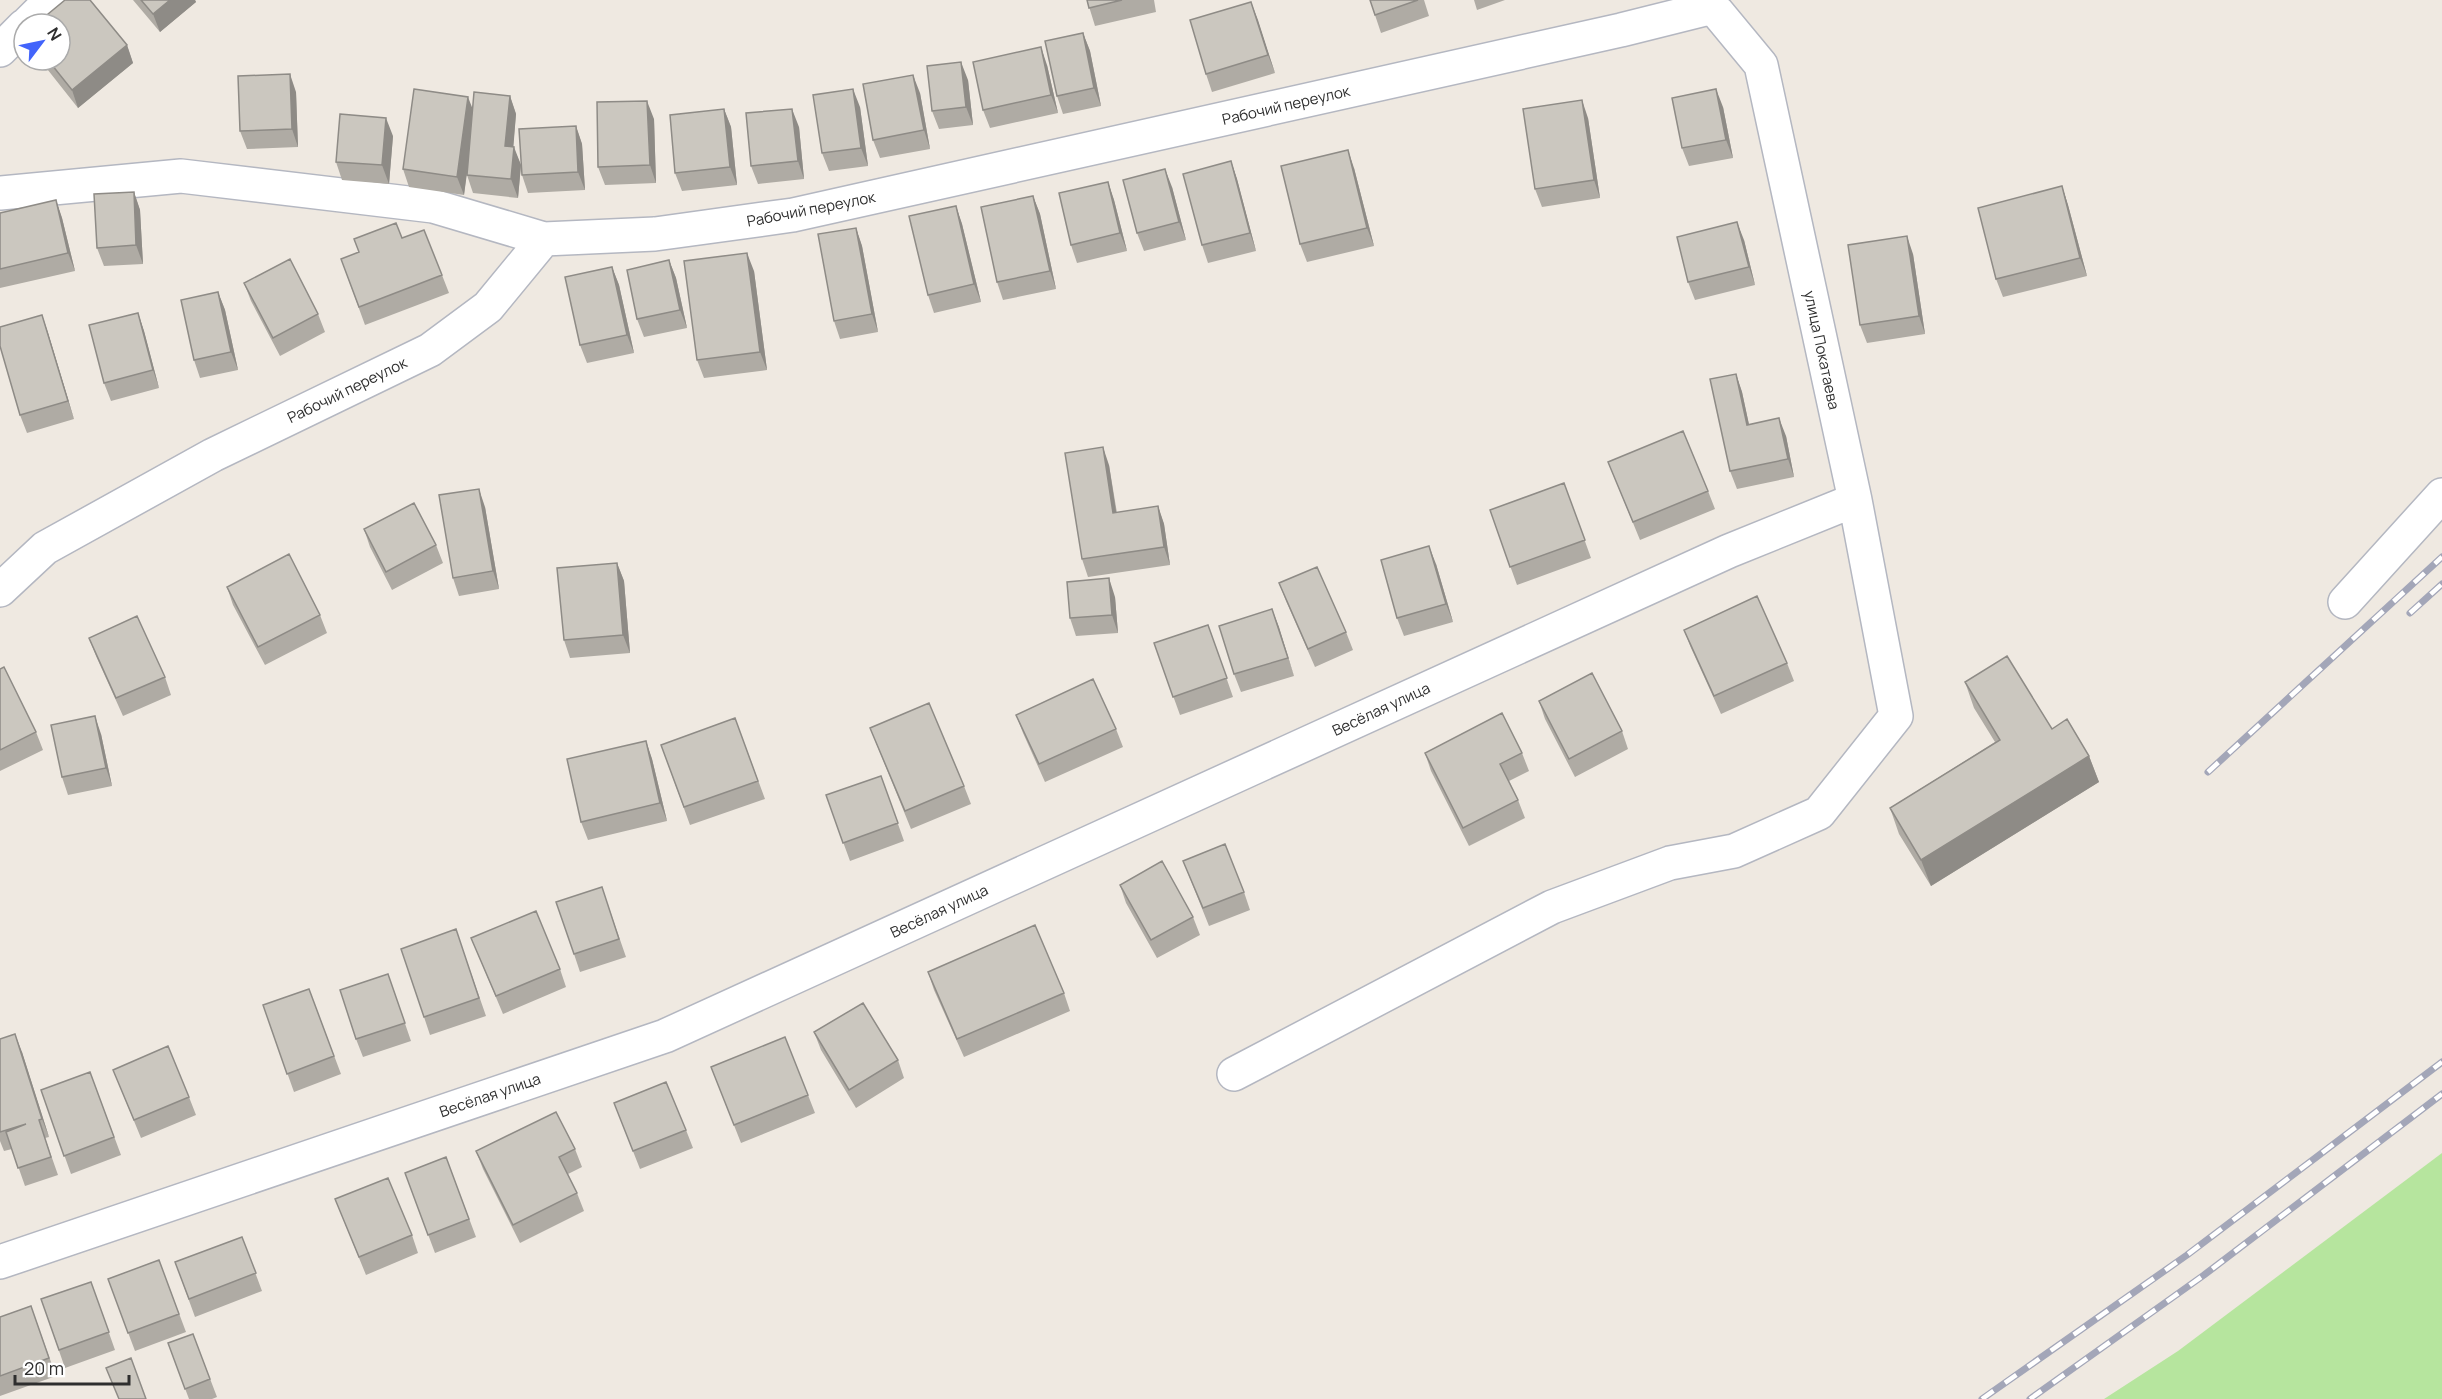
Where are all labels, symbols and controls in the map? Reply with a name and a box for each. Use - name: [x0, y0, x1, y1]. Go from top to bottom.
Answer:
- north arrow: [12, 12, 72, 72]
- text: N: [42, 23, 67, 45]
- street label: Рабочий переулок: [1220, 80, 1353, 130]
- street label: Рабочий переулок: [745, 186, 878, 232]
- street label: улица Покатаева: [1799, 289, 1845, 411]
- street label: Рабочий переулок: [284, 352, 411, 428]
- street label: Весёлая улица: [1329, 677, 1433, 741]
- street label: Весёлая улица: [887, 879, 991, 943]
- street label: Весёлая улица: [437, 1068, 543, 1122]
- scale bar: [15, 1348, 129, 1386]
- text: 20 m: [24, 1356, 64, 1380]

